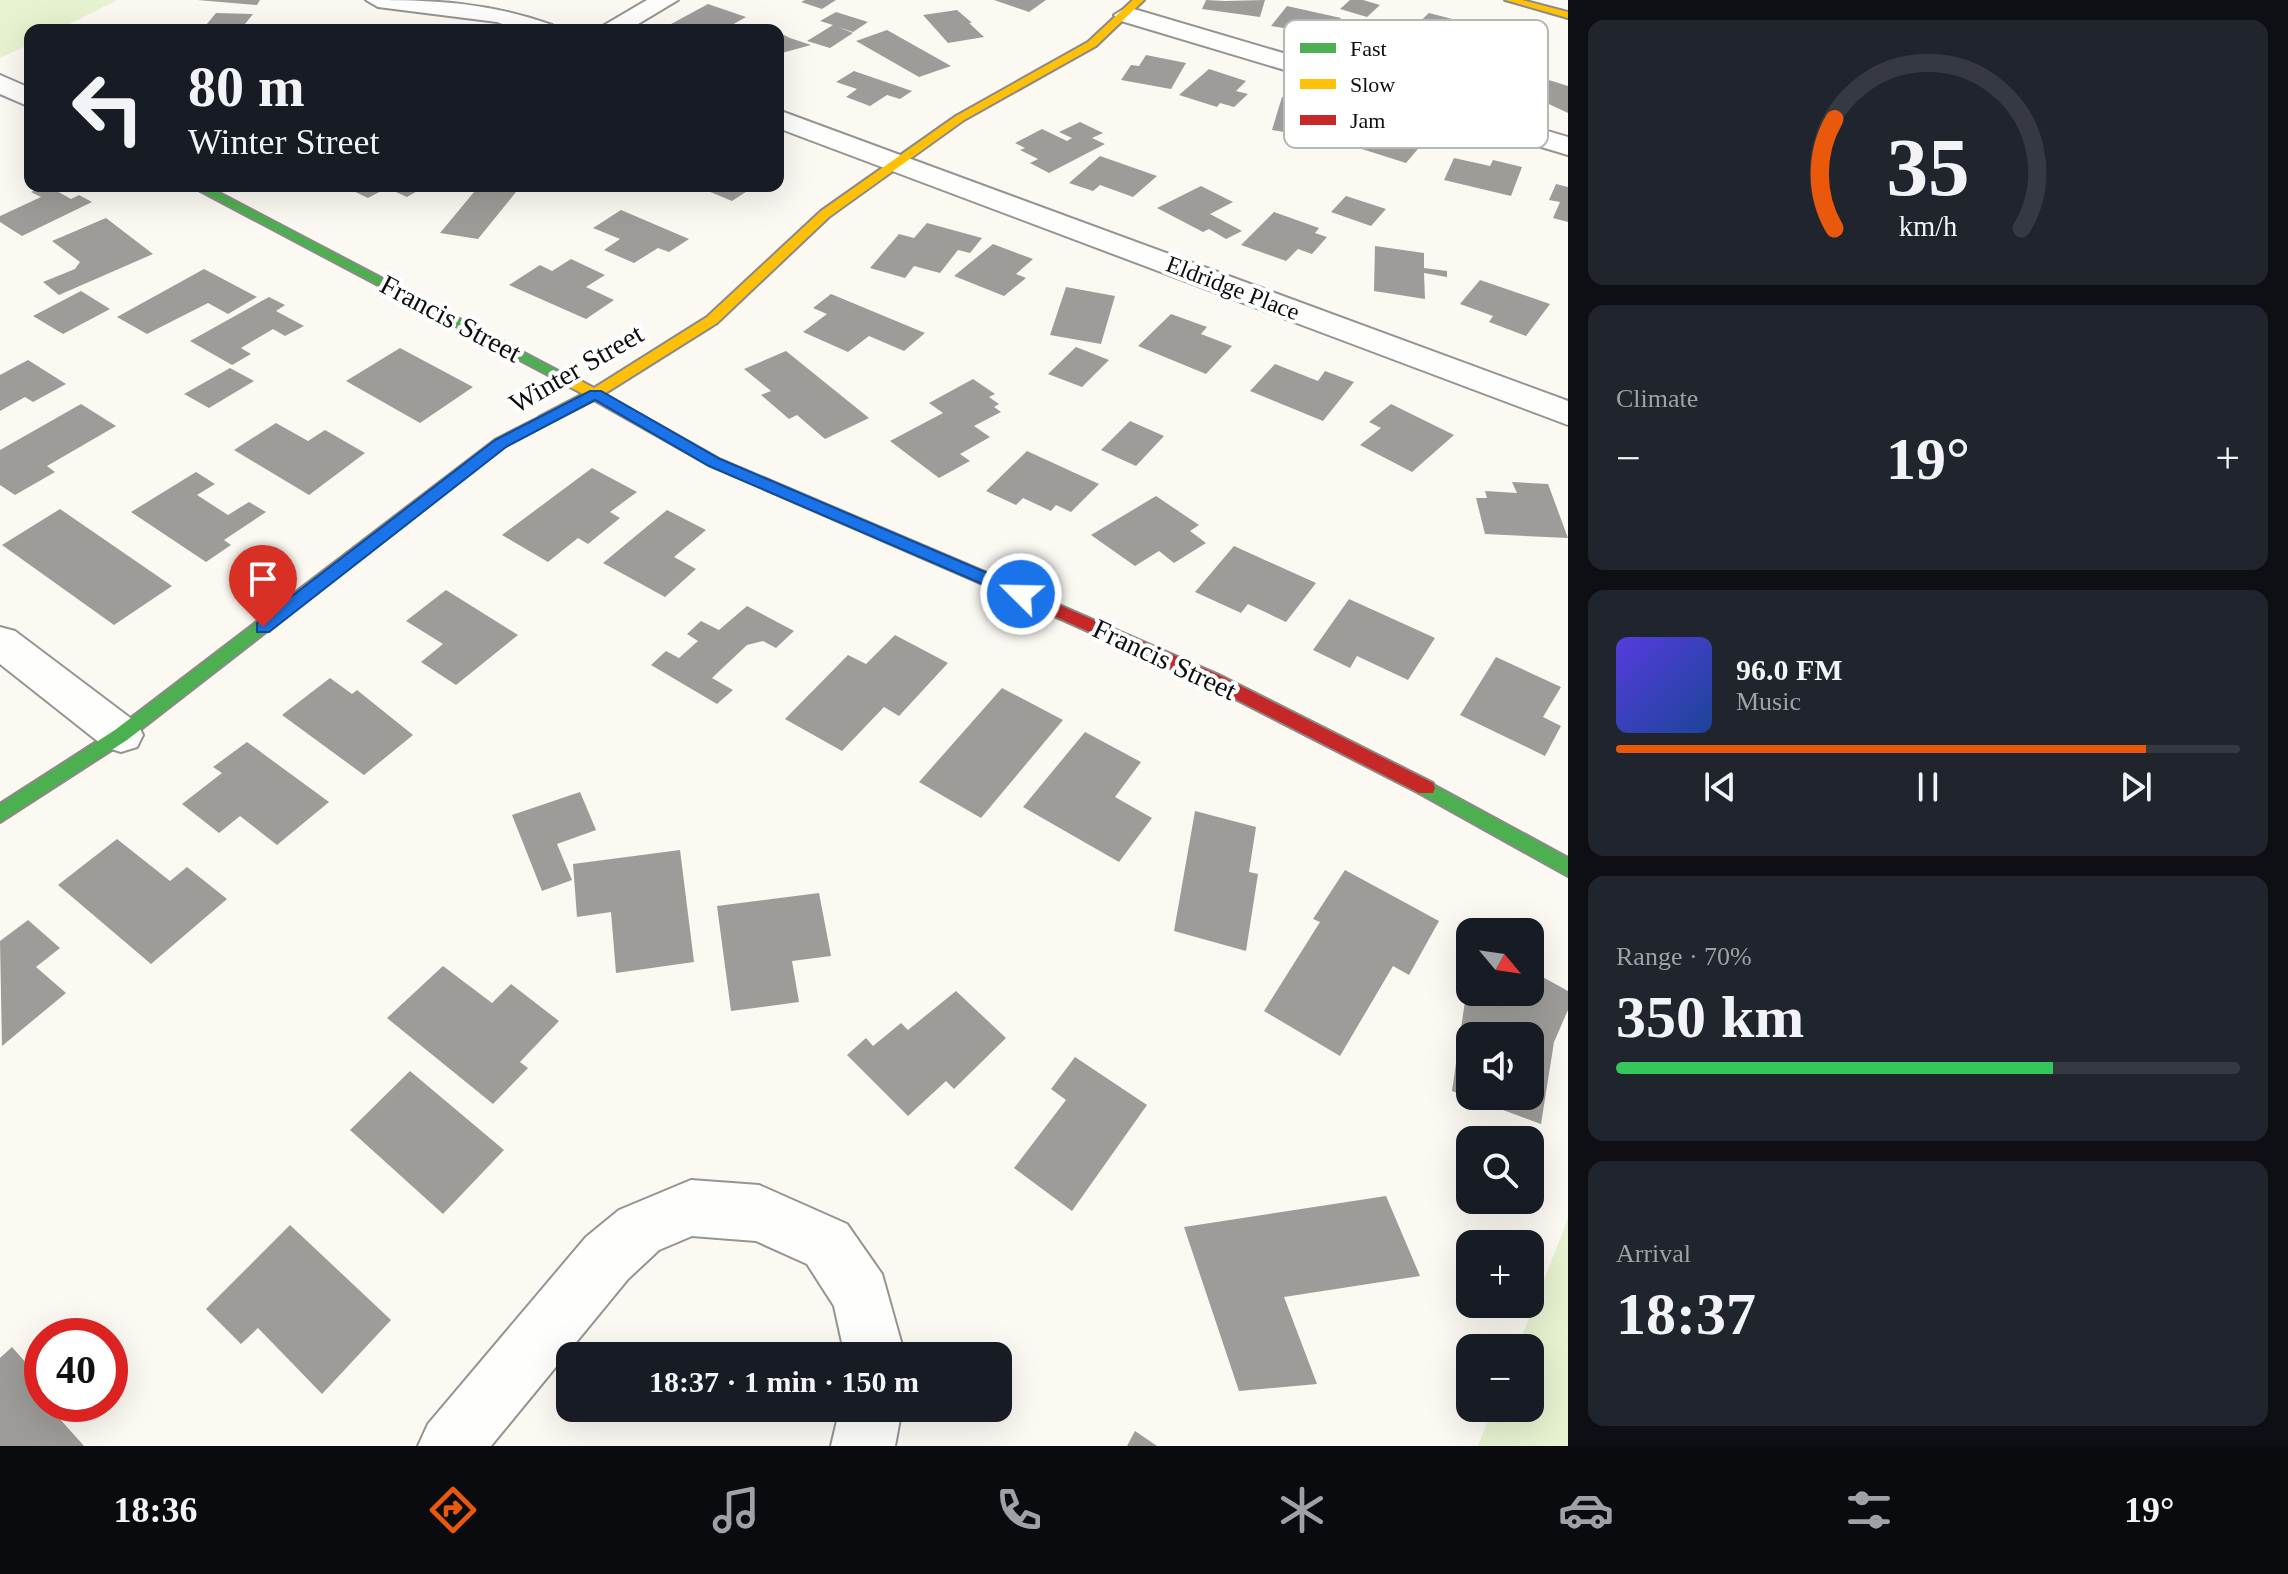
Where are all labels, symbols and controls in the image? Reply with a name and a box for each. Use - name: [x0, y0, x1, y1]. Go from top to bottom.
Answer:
- legend: [1284, 20, 1548, 148]
- text: Fast: [1350, 36, 1387, 61]
- icon: left: [56, 56, 160, 160]
- text: 80 m: [188, 56, 305, 118]
- text: Slow: [1350, 72, 1395, 97]
- text: Jam: [1350, 108, 1385, 133]
- text: 35: [1886, 120, 1970, 212]
- text: Winter Street: [188, 122, 379, 162]
- text: km/h: [1899, 211, 1957, 242]
- street label: Eldridge Place: [1163, 251, 1303, 325]
- street label: Francis Street: [375, 268, 527, 369]
- street label: Winter Street: [504, 318, 649, 419]
- text: Climate: [1616, 384, 1698, 413]
- text: 19°: [1886, 426, 1970, 492]
- text: −: [1616, 434, 1641, 483]
- text: +: [2215, 434, 2240, 483]
- pin: [229, 545, 297, 627]
- position arrow: [979, 552, 1063, 636]
- icon: arrive: [241, 557, 285, 601]
- street label: Francis Street: [1088, 613, 1242, 706]
- text: 96.0 FM: [1736, 653, 1843, 686]
- text: Music: [1736, 687, 1801, 716]
- icon: previous: [1698, 765, 1742, 809]
- icon: pause: [1906, 765, 1950, 809]
- icon: next: [2114, 765, 2158, 809]
- north arrow: [1456, 918, 1544, 1006]
- map controls: [1456, 918, 1544, 1422]
- text: Range · 70%: [1616, 942, 1752, 971]
- text: 350 km: [1616, 984, 1804, 1050]
- button: sound: [1456, 1022, 1544, 1110]
- button: search: [1456, 1126, 1544, 1214]
- button: +: [1456, 1230, 1544, 1318]
- text: Arrival: [1616, 1239, 1691, 1268]
- text: 18:37: [1616, 1281, 1756, 1347]
- speed limit sign: 40: [24, 1318, 128, 1422]
- button: −: [1456, 1334, 1544, 1422]
- text: 18:37 · 1 min · 150 m: [649, 1365, 919, 1398]
- icon: directions: [425, 1482, 481, 1538]
- icon: music: [708, 1482, 764, 1538]
- icon: phone: [991, 1482, 1047, 1538]
- icon: climate: [1274, 1482, 1330, 1538]
- icon: car: [1558, 1482, 1614, 1538]
- icon: filters: [1841, 1482, 1897, 1538]
- text: 18:36: [114, 1490, 198, 1530]
- text: 19°: [2124, 1490, 2174, 1530]

